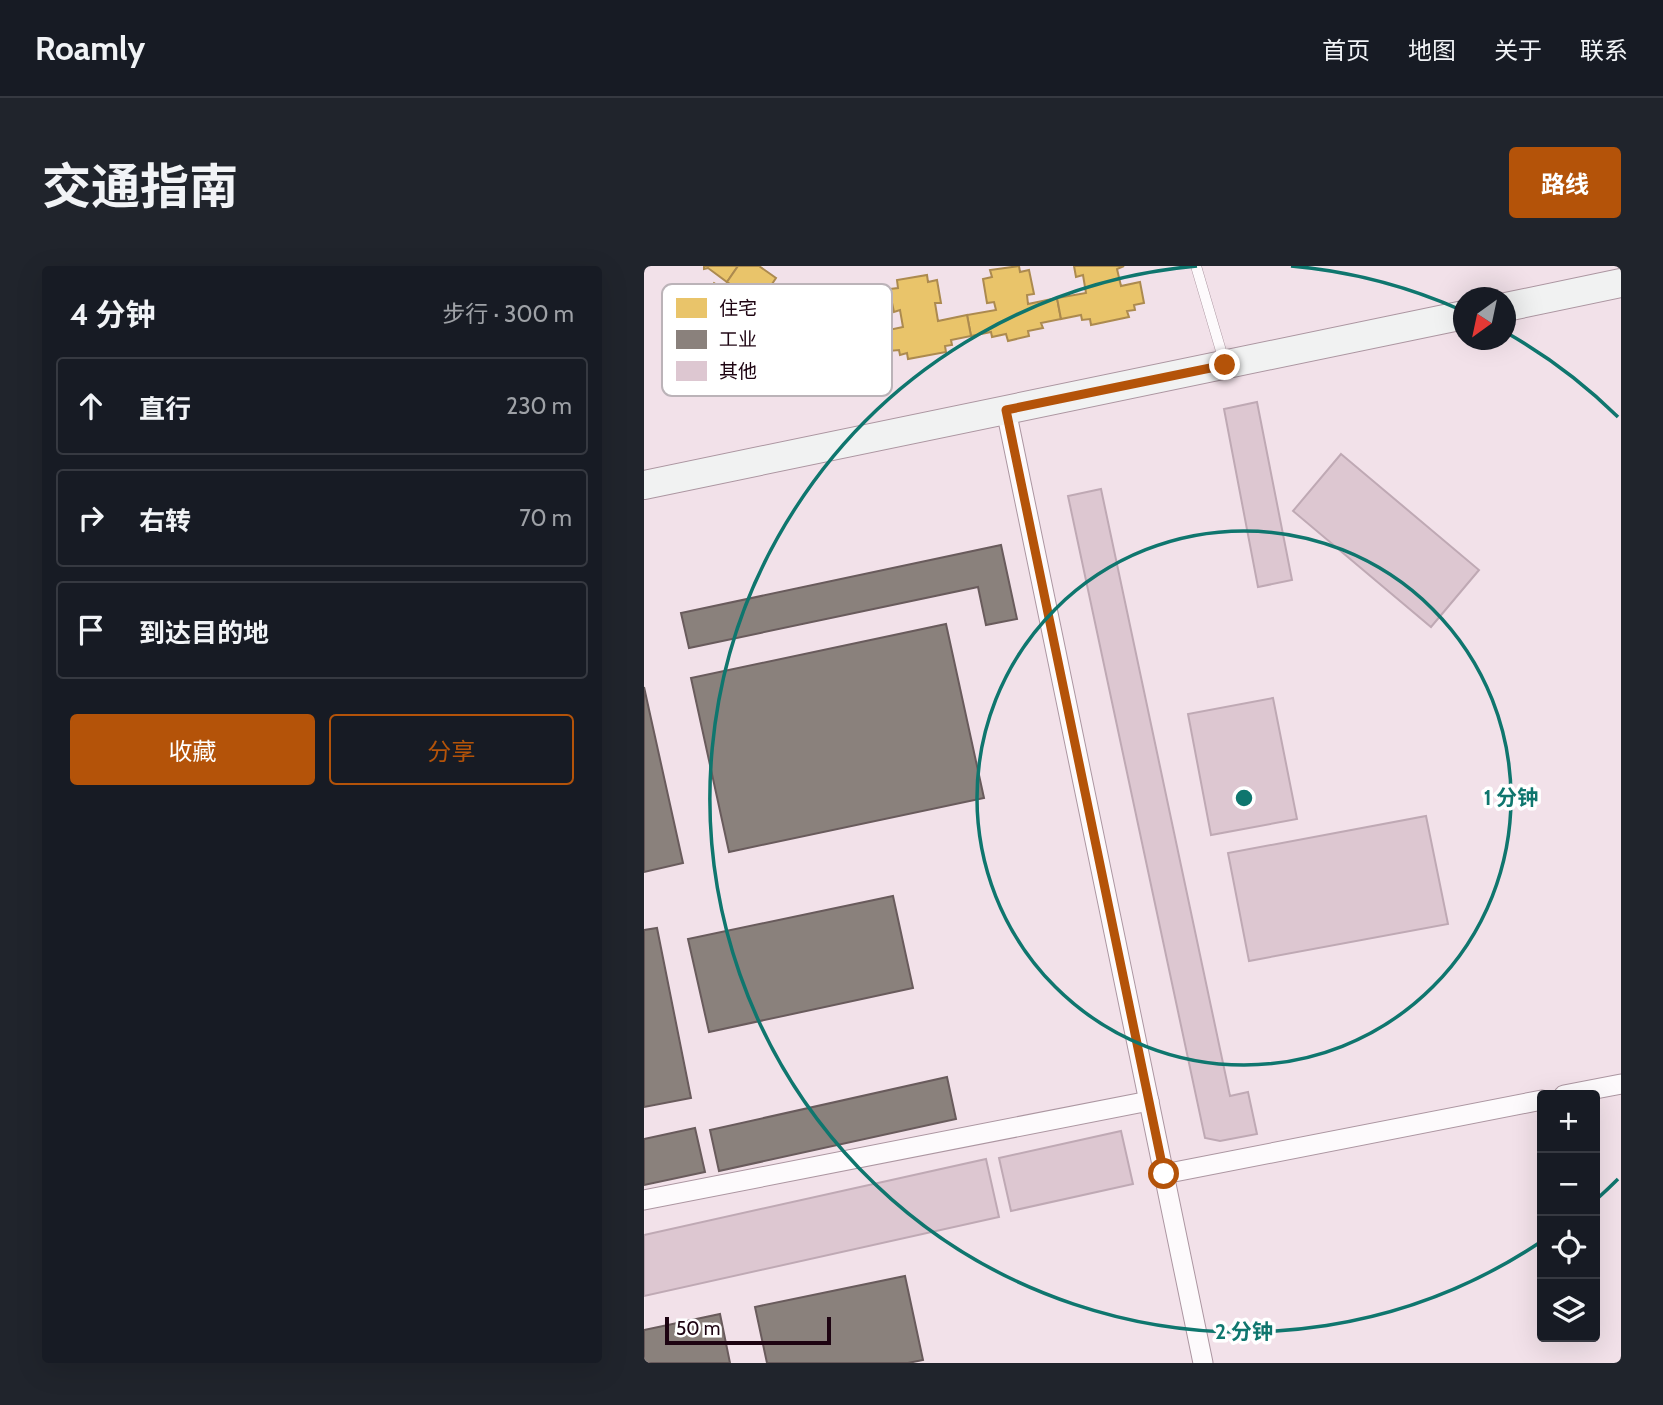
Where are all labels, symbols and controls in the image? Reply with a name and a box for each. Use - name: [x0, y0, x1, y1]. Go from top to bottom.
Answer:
- text: Roamly: [35, 28, 145, 68]
- text: 首页: [1322, 36, 1370, 65]
- text: 地图: [1408, 36, 1456, 65]
- text: 关于: [1494, 36, 1542, 65]
- text: 联系: [1580, 36, 1628, 65]
- button: 路线: [1509, 147, 1621, 218]
- text: 交通指南: [42, 157, 238, 216]
- legend: [662, 284, 892, 396]
- north arrow: [1453, 287, 1516, 350]
- text: 4 分钟: [70, 296, 155, 333]
- text: 住宅: [719, 297, 757, 320]
- text: 步行 · 300 m: [442, 300, 574, 328]
- text: 工业: [719, 328, 757, 351]
- route end: [1209, 349, 1240, 380]
- text: 其他: [719, 360, 757, 383]
- icon: ahead: [72, 387, 110, 425]
- text: 230 m: [506, 392, 572, 420]
- text: 直行: [139, 393, 191, 425]
- icon: right: [72, 499, 110, 537]
- text: 70 m: [519, 504, 572, 532]
- text: 右转: [139, 505, 191, 537]
- icon: arrive: [72, 611, 110, 649]
- text: 到达目的地: [139, 617, 269, 649]
- button: 收藏: [70, 714, 315, 785]
- button: 分享: [329, 714, 574, 785]
- text: 1 分钟: [1484, 785, 1538, 810]
- centre of rings: [1232, 786, 1256, 810]
- map controls: [1537, 1090, 1600, 1342]
- button: +: [1537, 1090, 1600, 1153]
- button: −: [1537, 1153, 1600, 1216]
- route start: [1148, 1158, 1179, 1189]
- button: locate: [1537, 1216, 1600, 1279]
- button: layers: [1537, 1279, 1600, 1342]
- scale bar: [665, 1314, 831, 1346]
- text: 50 m: [676, 1317, 720, 1340]
- text: 2 分钟: [1215, 1319, 1273, 1344]

